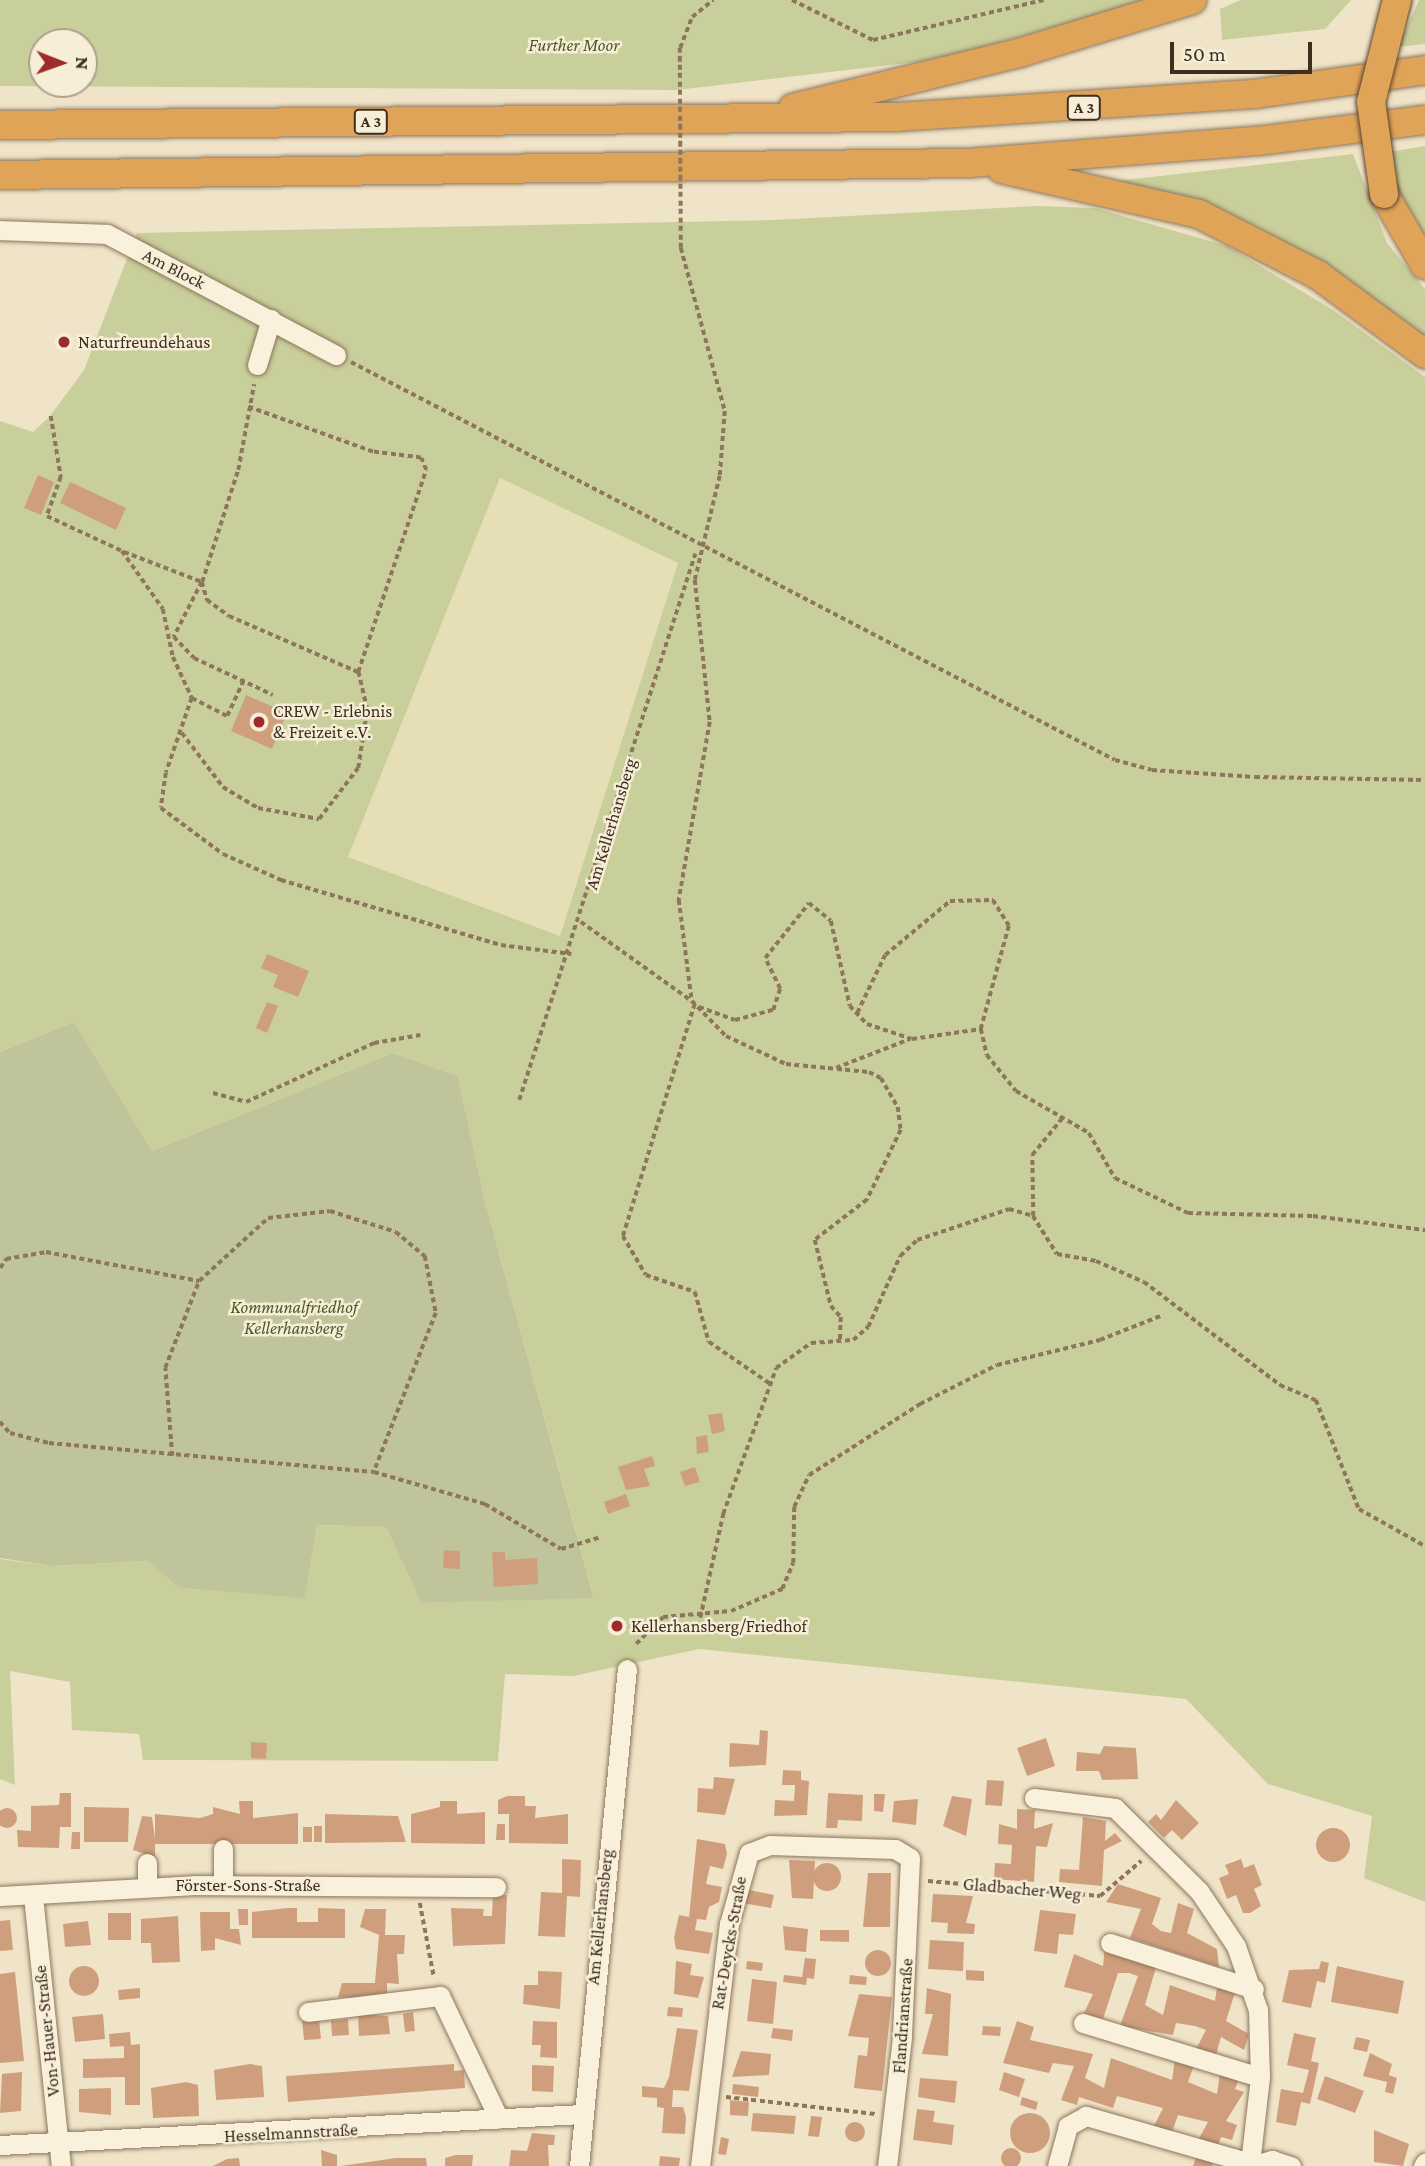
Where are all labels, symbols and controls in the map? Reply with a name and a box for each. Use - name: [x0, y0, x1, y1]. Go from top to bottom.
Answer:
- north arrow: [28, 28, 98, 98]
- scale bar: [1173, 28, 1315, 72]
- park label: Further Moor: [528, 34, 620, 56]
- text: 50 m: [1183, 42, 1226, 66]
- text: N: [72, 57, 93, 70]
- road number: A 3: [1066, 96, 1102, 120]
- road number: A 3: [354, 110, 388, 134]
- street label: Am Block: [139, 244, 209, 294]
- place label: Naturfreundehaus: [78, 331, 210, 353]
- marker: Naturfreundehaus: [56, 334, 72, 350]
- place label: CREW - Erlebnis & Freizeit e.V.: [273, 701, 392, 744]
- marker: CREW - Erlebnis & Freizeit e.V.: [251, 714, 267, 730]
- street label: Am Kellerhansberg: [581, 756, 641, 892]
- park label: Kommunalfriedhof Kellerhansberg: [230, 1297, 358, 1340]
- place label: Kellerhansberg/Friedhof: [631, 1615, 807, 1637]
- marker: Kellerhansberg/Friedhof: [609, 1618, 625, 1634]
- street label: Am Kellerhansberg: [582, 1848, 618, 1986]
- street label: Gladbacher Weg: [962, 1873, 1082, 1905]
- street label: Förster-Sons-Straße: [176, 1874, 320, 1896]
- street label: Rat-Deycks-Straße: [707, 1875, 751, 2011]
- street label: Flandrianstraße: [888, 1958, 918, 2074]
- street label: Von-Hauer-Straße: [29, 1964, 65, 2098]
- street label: Hesselmannstraße: [224, 2119, 358, 2147]

